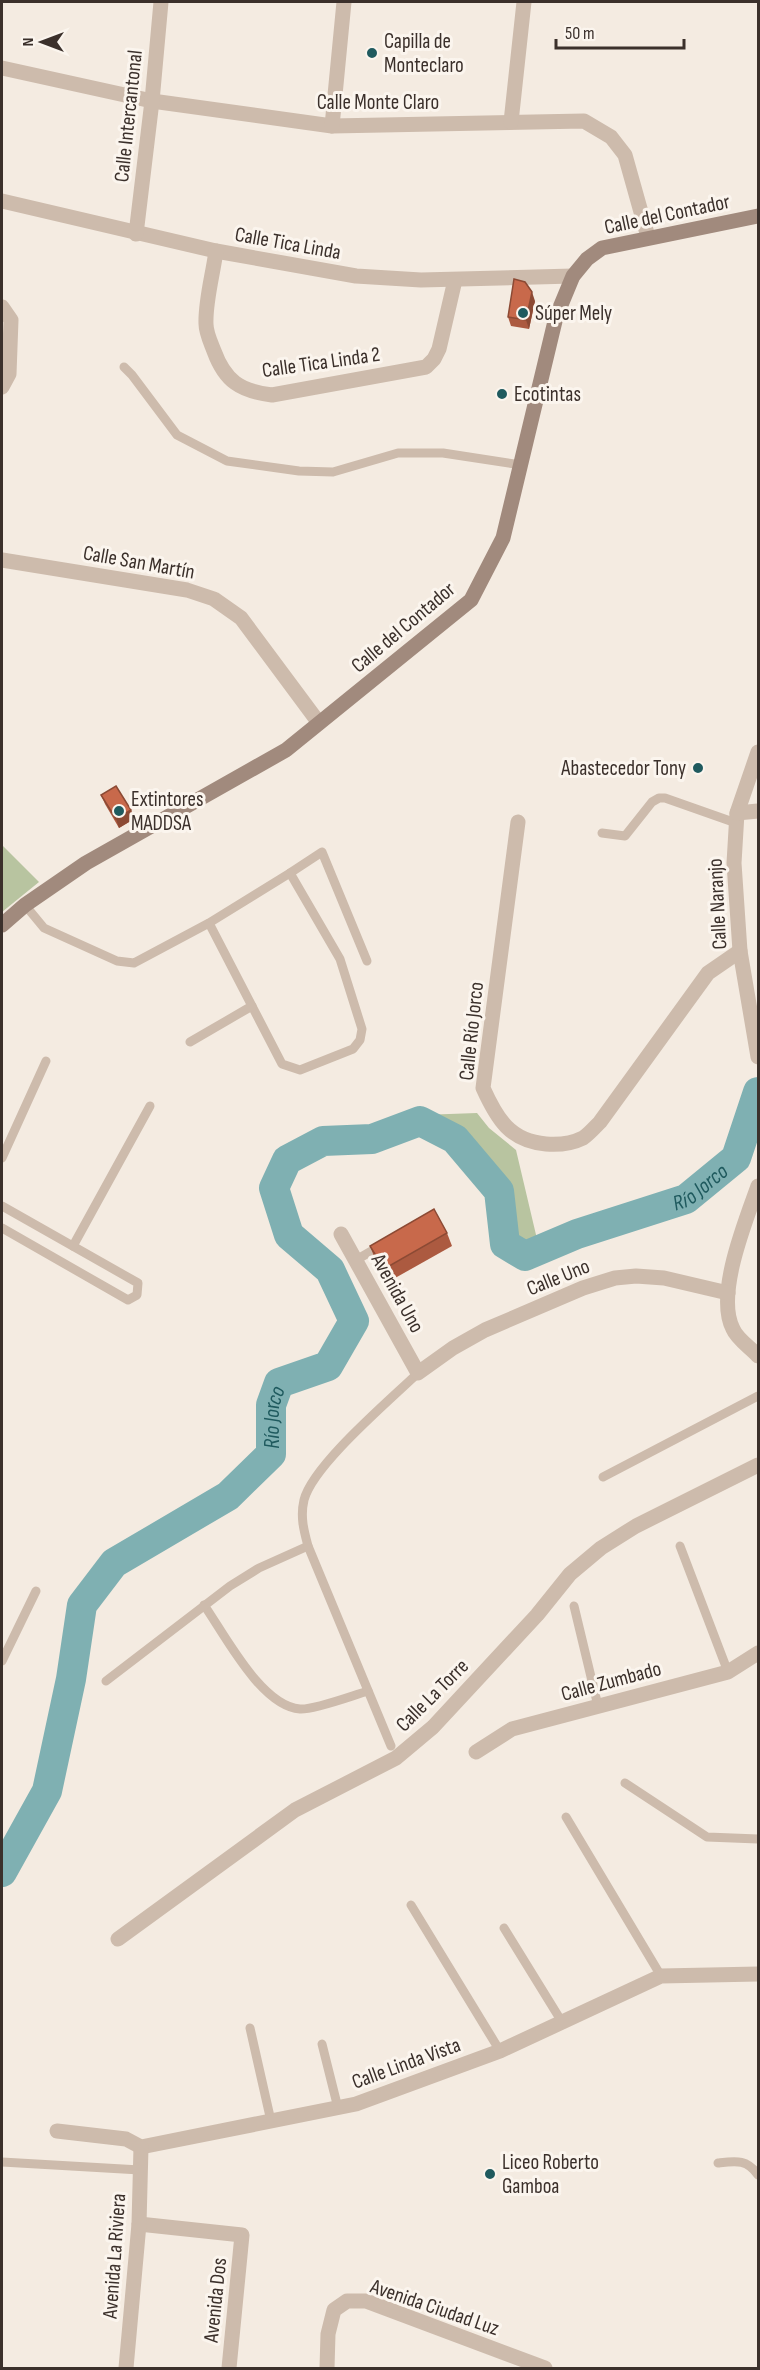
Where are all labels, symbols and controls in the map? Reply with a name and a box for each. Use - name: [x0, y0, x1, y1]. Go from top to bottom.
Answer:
- north arrow: [12, 12, 72, 72]
- scale bar: [556, 12, 684, 50]
- text: 50 m: [565, 23, 595, 44]
- place label: Capilla de Monteclaro: [384, 29, 464, 78]
- text: N: [19, 38, 38, 46]
- marker: Capilla de Monteclaro: [365, 46, 379, 60]
- street label: Calle Intercantonal: [109, 49, 148, 183]
- street label: Calle Monte Claro: [317, 90, 439, 115]
- street label: Calle del Contador: [602, 189, 732, 240]
- street label: Calle Tica Linda: [233, 222, 343, 265]
- place label: Súper Mely: [535, 301, 612, 326]
- marker: Súper Mely: [516, 306, 530, 320]
- street label: Calle Tica Linda 2: [260, 342, 382, 383]
- place label: Ecotintas: [514, 382, 581, 407]
- marker: Ecotintas: [495, 387, 509, 401]
- street label: Calle San Martín: [81, 540, 197, 585]
- street label: Calle del Contador: [346, 577, 460, 678]
- place label: Abastecedor Tony: [560, 756, 686, 781]
- marker: Abastecedor Tony: [691, 761, 705, 775]
- place label: Extintores MADDSA: [131, 787, 204, 836]
- marker: Extintores MADDSA: [112, 804, 126, 818]
- street label: Calle Naranjo: [703, 858, 732, 950]
- street label: Calle Río Jorco: [454, 981, 489, 1082]
- water label: Río Jorco: [669, 1158, 734, 1217]
- street label: Avenida Uno: [365, 1249, 429, 1337]
- street label: Calle Uno: [523, 1254, 593, 1301]
- water label: Río Jorco: [259, 1383, 292, 1449]
- street label: Calle La Torre: [391, 1654, 474, 1737]
- street label: Calle Zumbado: [558, 1656, 664, 1707]
- street label: Calle Linda Vista: [349, 2032, 464, 2095]
- place label: Liceo Roberto Gamboa: [502, 2150, 599, 2199]
- marker: Liceo Roberto Gamboa: [483, 2167, 497, 2181]
- street label: Avenida La Riviera: [98, 2193, 131, 2320]
- street label: Avenida Dos: [199, 2257, 232, 2345]
- street label: Avenida Ciudad Luz: [366, 2273, 503, 2341]

